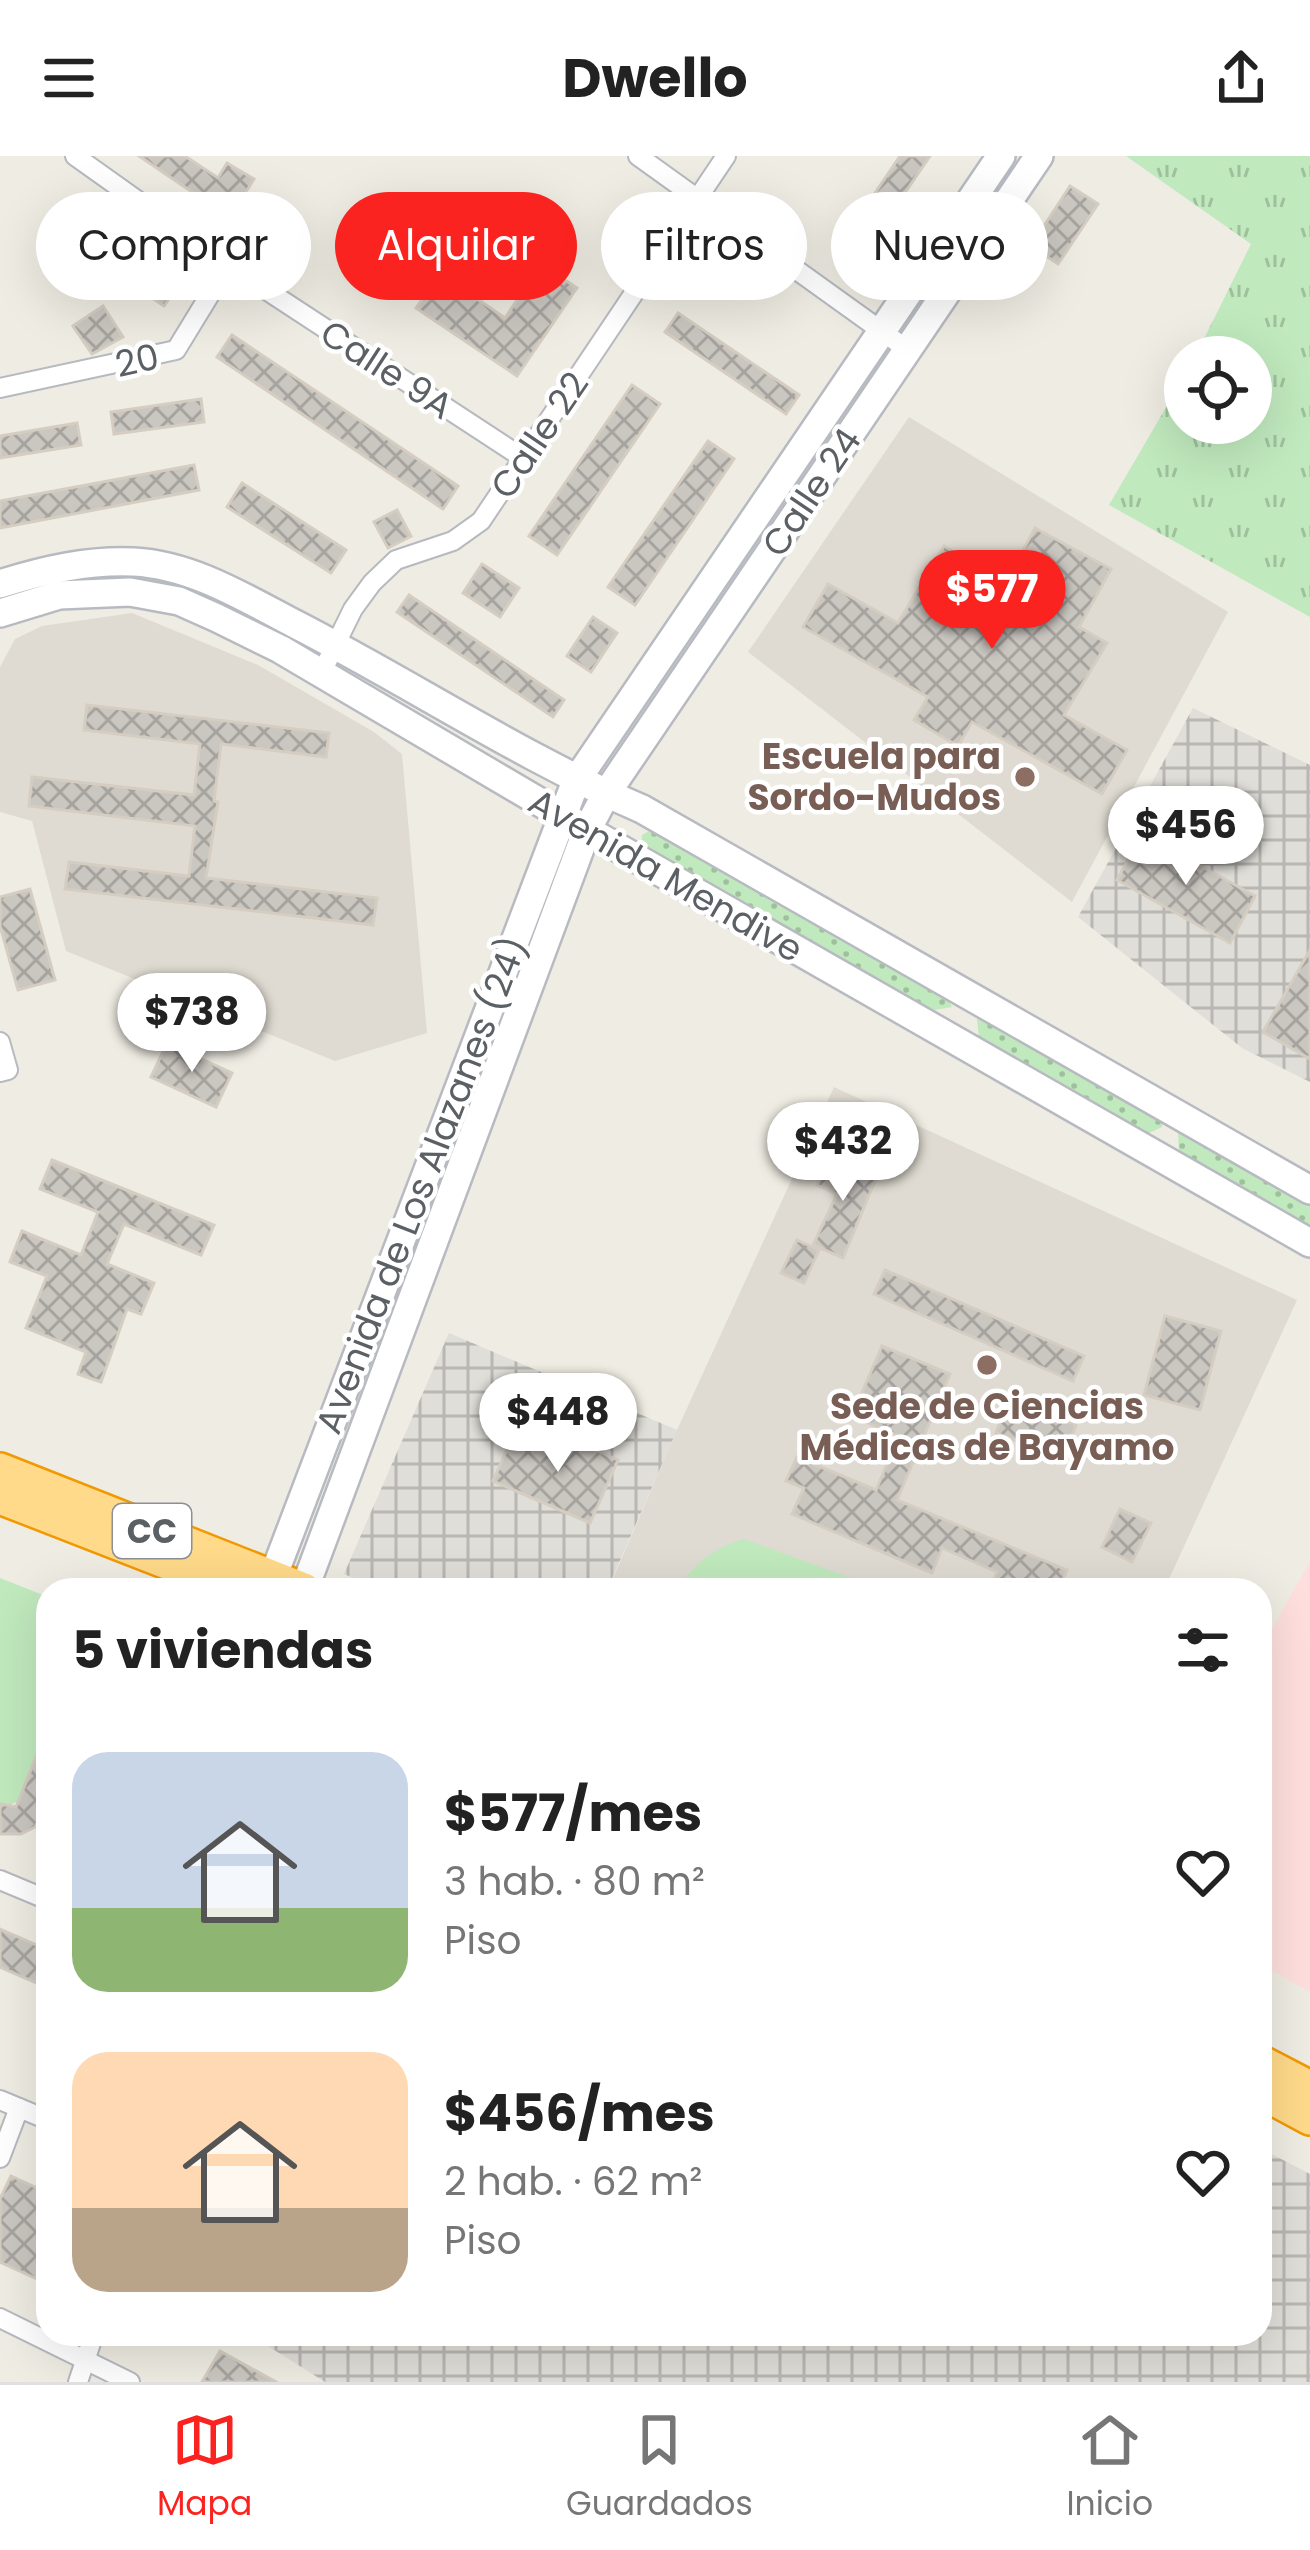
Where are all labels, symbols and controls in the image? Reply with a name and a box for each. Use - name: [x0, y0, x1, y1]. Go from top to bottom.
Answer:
- text: Dwello: [562, 40, 748, 116]
- icon: menu: [36, 45, 102, 111]
- icon: share: [1208, 45, 1274, 111]
- chip: Comprar: [36, 192, 311, 300]
- chip: Alquilar: [335, 192, 577, 300]
- chip: Filtros: [601, 192, 807, 300]
- chip: Nuevo: [831, 192, 1048, 300]
- street label: Calle 9A: [310, 308, 463, 431]
- street label: 20: [110, 331, 164, 390]
- map controls: [1164, 336, 1272, 444]
- button: locate: [1164, 336, 1272, 444]
- street label: Calle 22: [478, 362, 601, 509]
- street label: Calle 24: [750, 418, 873, 567]
- pin: $577: [921, 550, 1063, 652]
- text: $577: [946, 561, 1038, 616]
- place label: Escuela para Sordo-Mudos: [747, 731, 1001, 823]
- marker: Escuela para Sordo-Mudos: [1012, 764, 1038, 790]
- street label: Avenida Mendive: [519, 776, 812, 975]
- pin: $456: [1115, 786, 1257, 888]
- text: $456: [1135, 797, 1237, 852]
- street label: Avenida de Los Alazanes (24): [303, 929, 540, 1441]
- pin: $738: [121, 973, 263, 1075]
- text: $738: [144, 984, 240, 1039]
- pin: $432: [772, 1102, 914, 1204]
- text: $432: [794, 1113, 892, 1168]
- marker: Sede de Ciencias Médicas de Bayamo: [974, 1352, 1000, 1378]
- pin: $448: [487, 1373, 629, 1475]
- place label: Sede de Ciencias Médicas de Bayamo: [800, 1381, 1174, 1473]
- text: $448: [506, 1384, 610, 1439]
- road number: CC: [113, 1504, 191, 1558]
- text: 5 viviendas: [72, 1614, 373, 1686]
- icon: filters: [1170, 1617, 1236, 1683]
- text: $577/mes: [444, 1777, 702, 1849]
- icon: home: [168, 1800, 312, 1944]
- icon: heart: [1170, 1839, 1236, 1905]
- text: 3 hab. · 80 m²: [444, 1854, 705, 1909]
- text: Piso: [444, 1913, 522, 1968]
- text: $456/mes: [444, 2077, 715, 2149]
- icon: home: [168, 2100, 312, 2244]
- icon: heart: [1170, 2139, 1236, 2205]
- text: 2 hab. · 62 m²: [444, 2154, 702, 2209]
- text: Piso: [444, 2213, 522, 2268]
- tab: Mapa: [157, 2407, 252, 2529]
- tab: Guardados: [566, 2407, 753, 2529]
- tab: Inicio: [1066, 2407, 1153, 2529]

